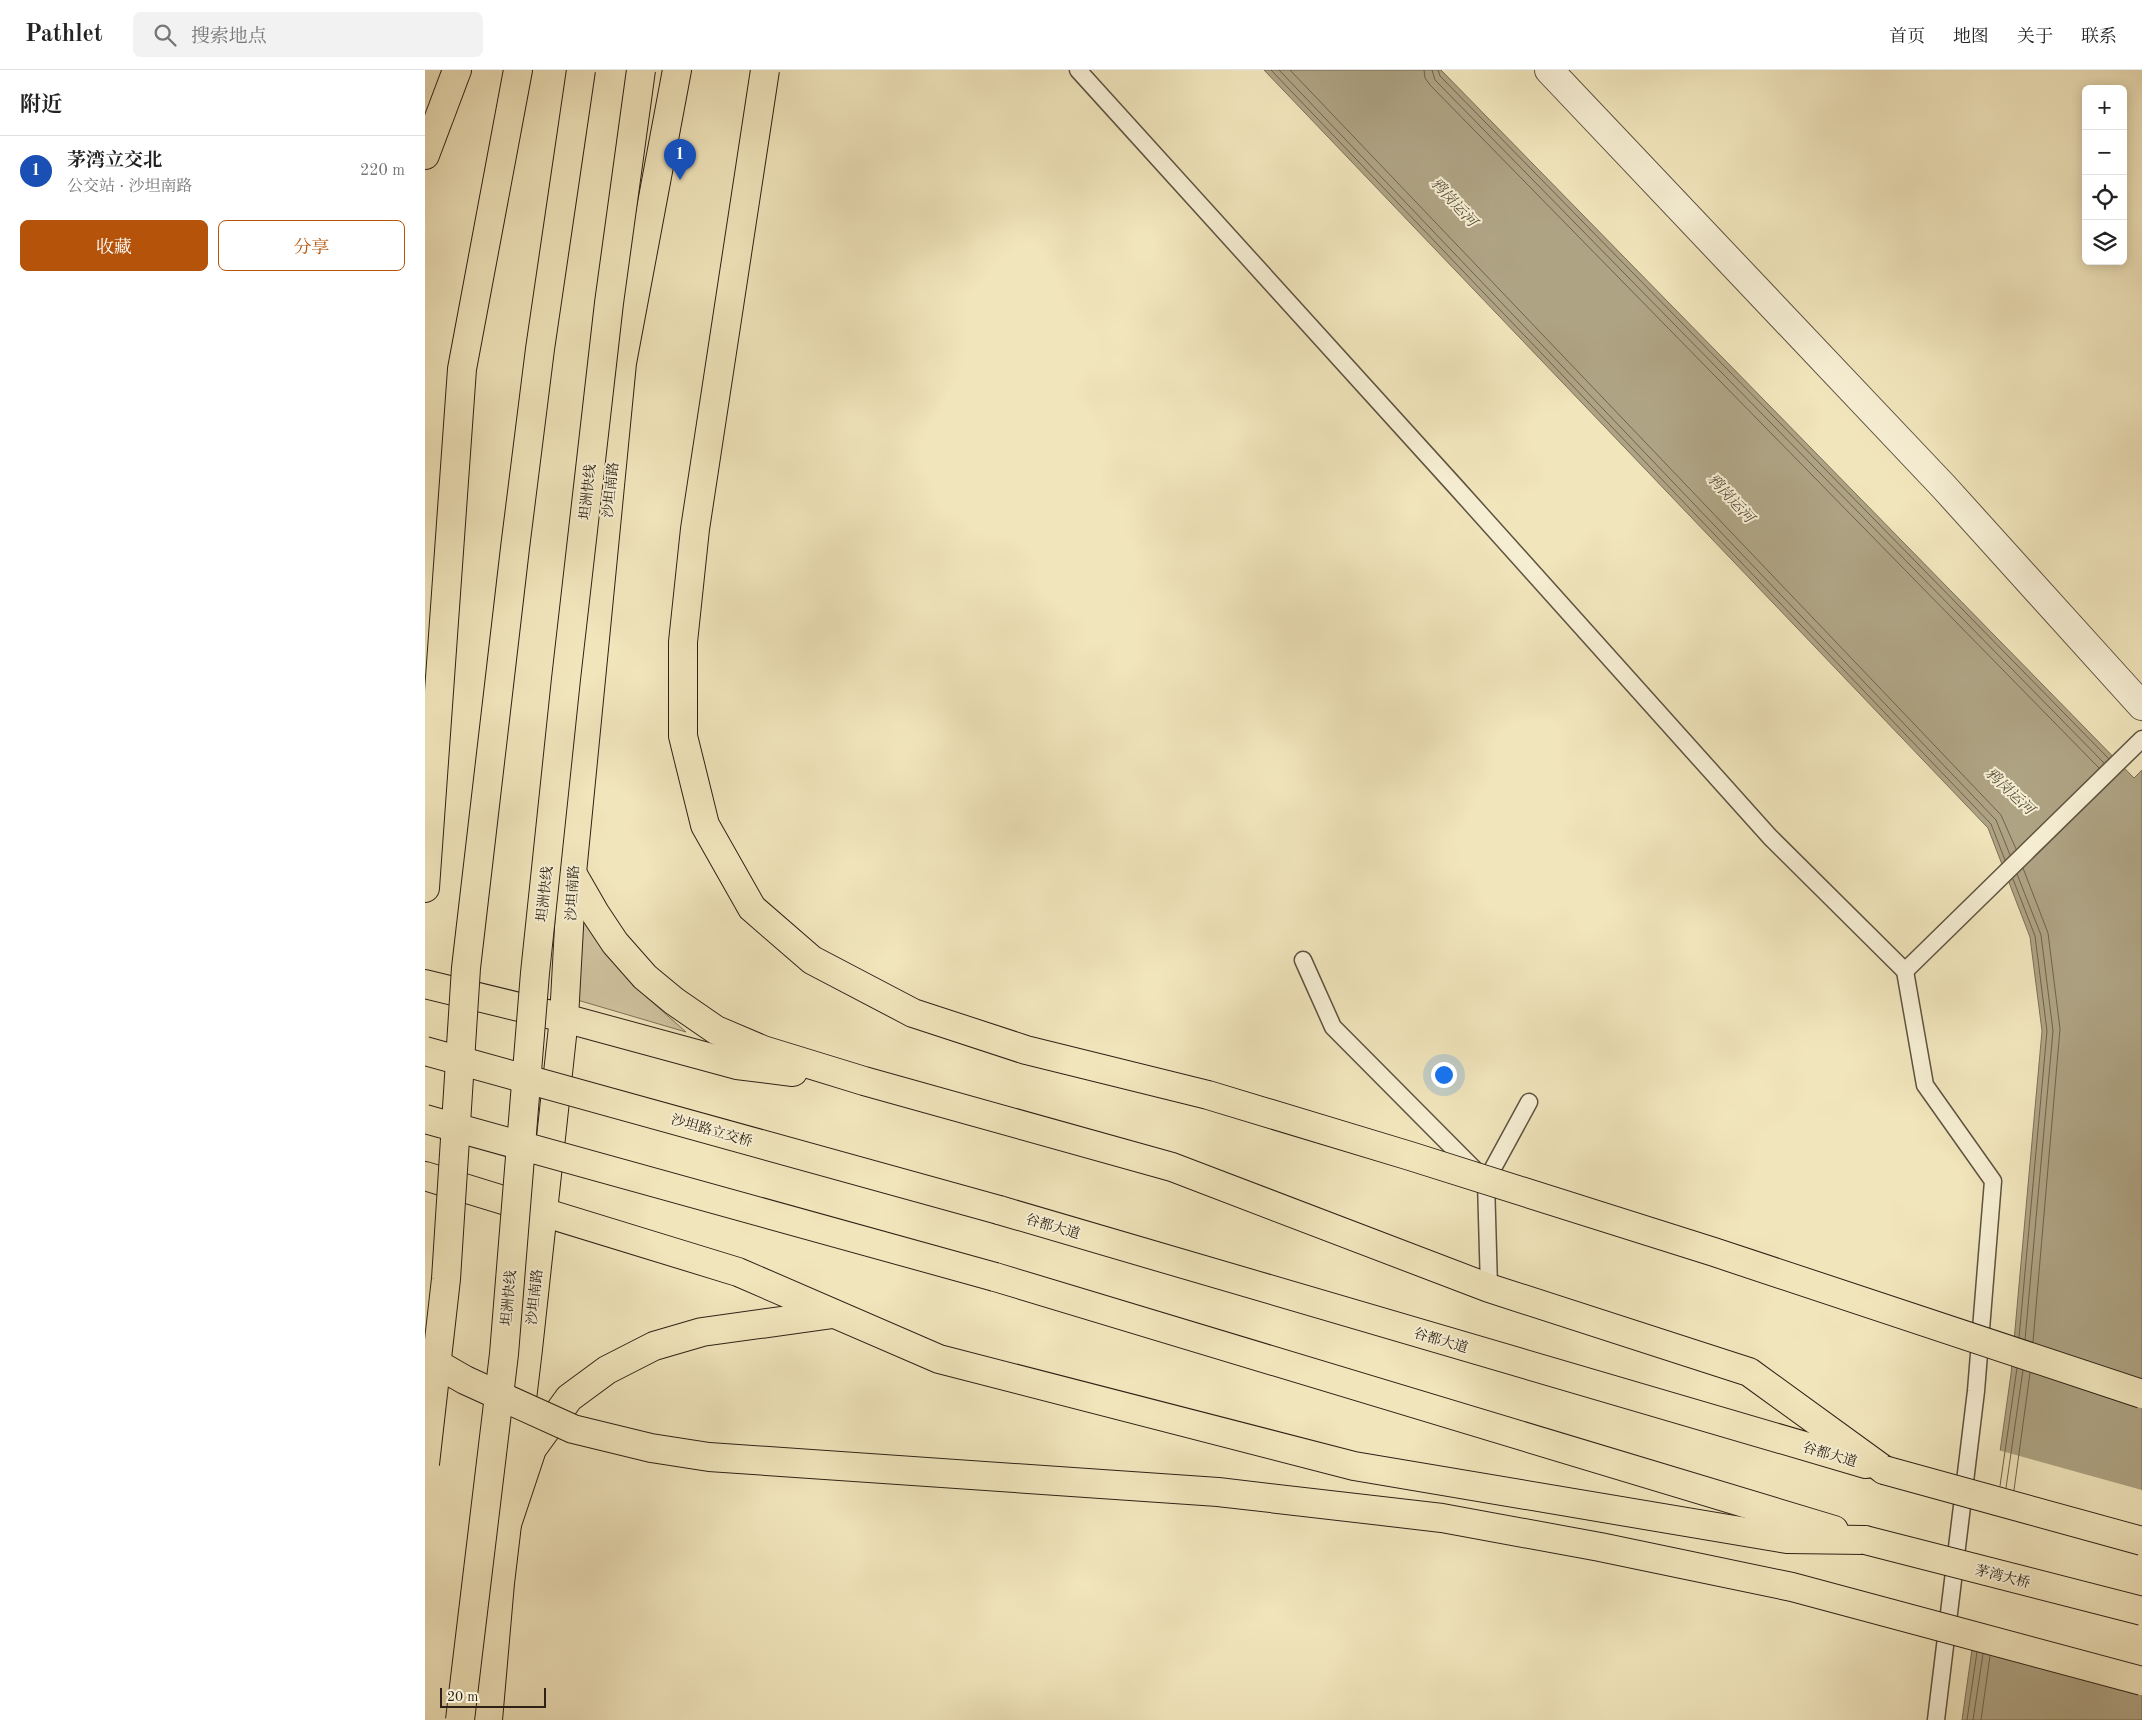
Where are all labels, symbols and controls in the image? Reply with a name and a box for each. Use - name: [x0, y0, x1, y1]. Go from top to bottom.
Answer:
- search box: [133, 12, 483, 57]
- icon: search: [151, 21, 179, 49]
- text: Pathlet: [25, 23, 103, 47]
- text: 搜索地点: [191, 28, 267, 47]
- text: 首页: [1889, 28, 1925, 46]
- text: 地图: [1953, 28, 1989, 46]
- text: 关于: [2017, 28, 2053, 46]
- text: 联系: [2081, 28, 2117, 46]
- map controls: [2082, 85, 2127, 265]
- button: +: [2082, 85, 2127, 130]
- text: 附近: [20, 95, 62, 116]
- button: −: [2082, 130, 2127, 175]
- pin: 1: [664, 139, 696, 180]
- text: 茅湾立交北: [67, 152, 162, 171]
- text: 1: [31, 163, 41, 179]
- text: 220 m: [360, 163, 405, 179]
- water label: 鸦岗运河: [1427, 175, 1482, 232]
- button: locate: [2082, 175, 2127, 220]
- text: 公交站 · 沙坦南路: [67, 179, 192, 195]
- button: 收藏: [20, 220, 208, 271]
- button: 分享: [218, 220, 405, 271]
- button: layers: [2082, 220, 2127, 265]
- street label: 沙坦南路: [600, 461, 621, 519]
- street label: 坦洲快线: [577, 463, 598, 521]
- water label: 鸦岗运河: [1704, 471, 1759, 528]
- water label: 鸦岗运河: [1982, 765, 2040, 820]
- street label: 坦洲快线: [534, 865, 555, 923]
- street label: 沙坦南路: [564, 865, 581, 921]
- your location: [1431, 1062, 1457, 1088]
- street label: 沙坦路立交桥: [669, 1112, 754, 1149]
- street label: 谷都大道: [1024, 1212, 1082, 1241]
- street label: 沙坦南路: [524, 1268, 545, 1326]
- street label: 坦洲快线: [499, 1269, 518, 1327]
- street label: 谷都大道: [1412, 1326, 1470, 1355]
- street label: 谷都大道: [1801, 1440, 1859, 1469]
- street label: 茅湾大桥: [1974, 1562, 2032, 1591]
- scale bar: [440, 1685, 546, 1708]
- text: 20 m: [447, 1690, 478, 1704]

